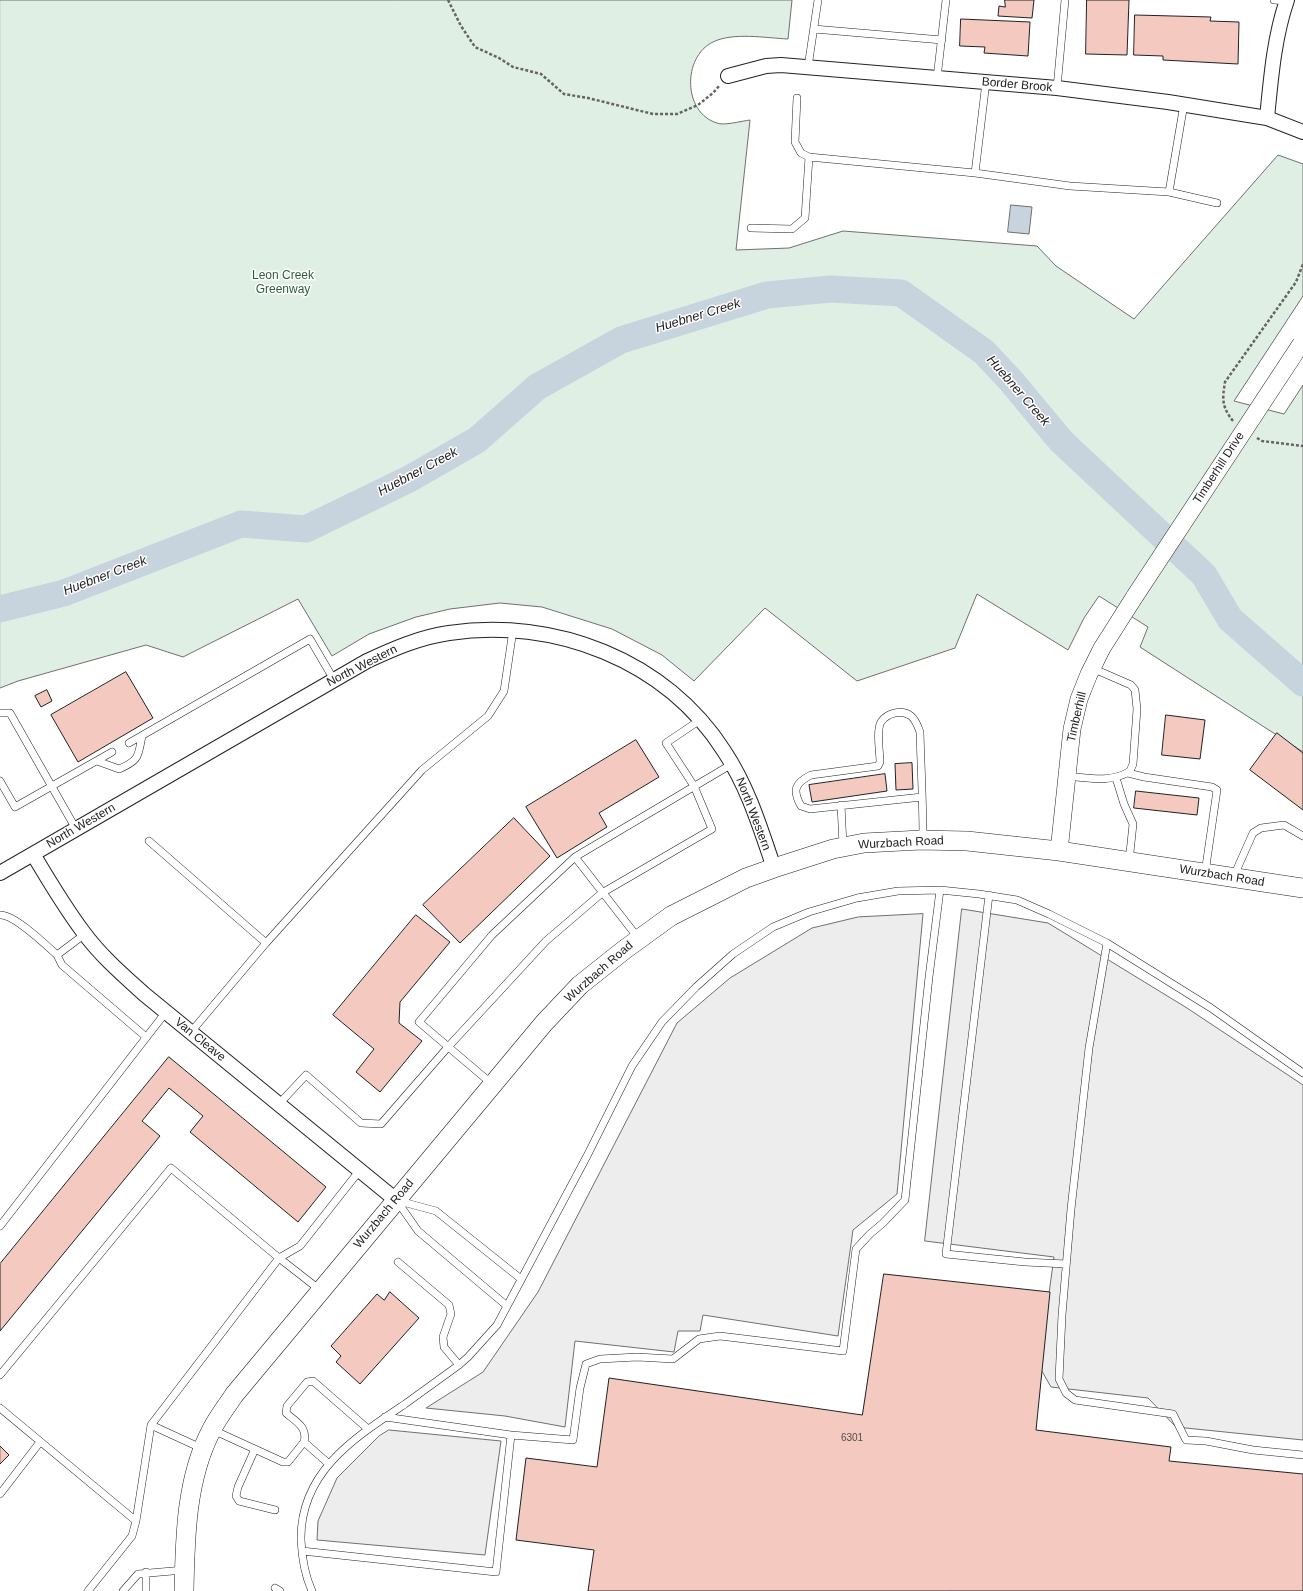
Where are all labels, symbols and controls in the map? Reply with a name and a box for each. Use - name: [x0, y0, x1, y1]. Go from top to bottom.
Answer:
- street label: Border Brook: [981, 75, 1053, 95]
- park label: Leon Creek Greenway: [252, 269, 314, 297]
- water label: Huebner Creek: [654, 296, 742, 336]
- water label: Huebner Creek: [983, 353, 1053, 429]
- street label: Timberhill Drive: [1190, 429, 1248, 507]
- water label: Huebner Creek: [375, 444, 461, 500]
- water label: Huebner Creek: [61, 553, 149, 599]
- street label: North Western: [324, 642, 400, 690]
- street label: Timberhill: [1064, 690, 1090, 744]
- street label: North Western: [732, 775, 774, 853]
- street label: North Western: [44, 800, 118, 852]
- street label: Wurzbach Road: [858, 834, 944, 852]
- street label: Wurzbach Road: [1178, 862, 1266, 890]
- street label: Wurzbach Road: [562, 938, 636, 1006]
- street label: Van Cleave: [172, 1015, 228, 1065]
- street label: Wurzbach Road: [351, 1177, 417, 1251]
- house number: 6301: [841, 1432, 863, 1444]

